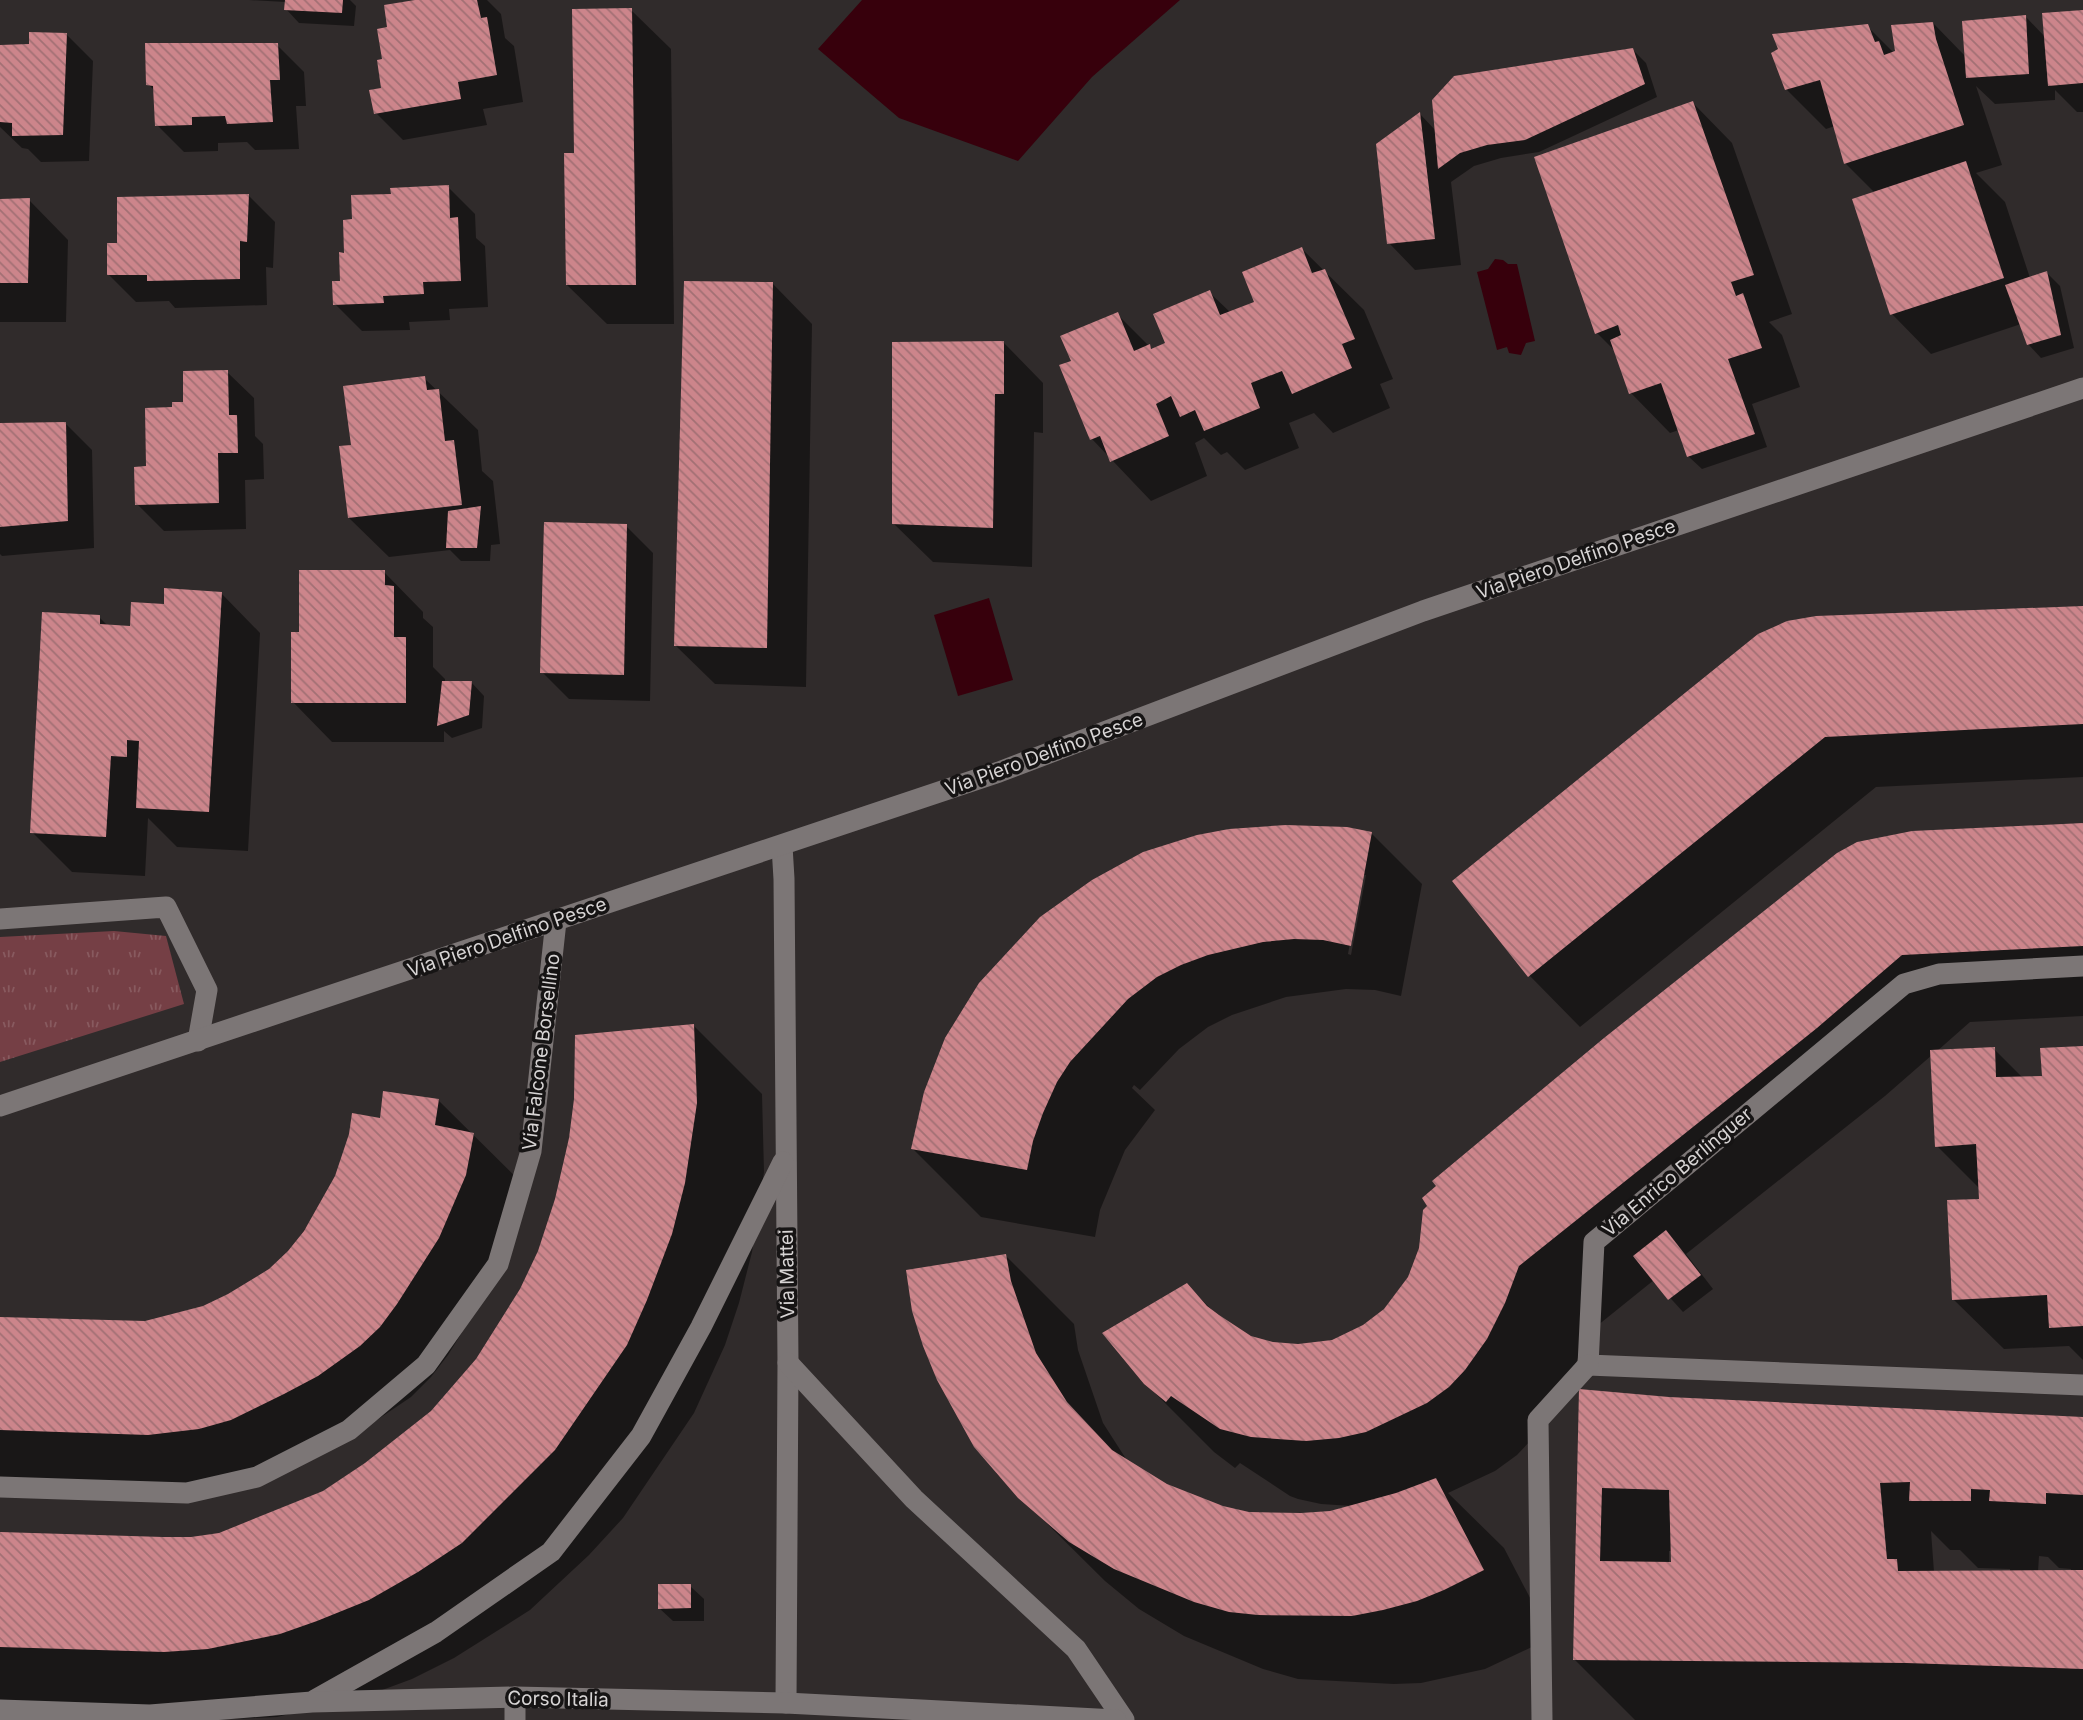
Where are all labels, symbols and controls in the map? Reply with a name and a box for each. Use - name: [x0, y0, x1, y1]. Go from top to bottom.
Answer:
- street label: Via Piero Delfino Pesce: [1473, 514, 1679, 604]
- street label: Via Piero Delfino Pesce: [942, 707, 1146, 801]
- street label: Via Piero Delfino Pesce: [404, 892, 610, 982]
- street label: Via Falcone Borsellino: [518, 952, 564, 1152]
- street label: Via Enrico Berlinguer: [1597, 1103, 1757, 1241]
- street label: Via Mattei: [775, 1229, 799, 1319]
- street label: Corso Italia: [507, 1687, 609, 1711]

